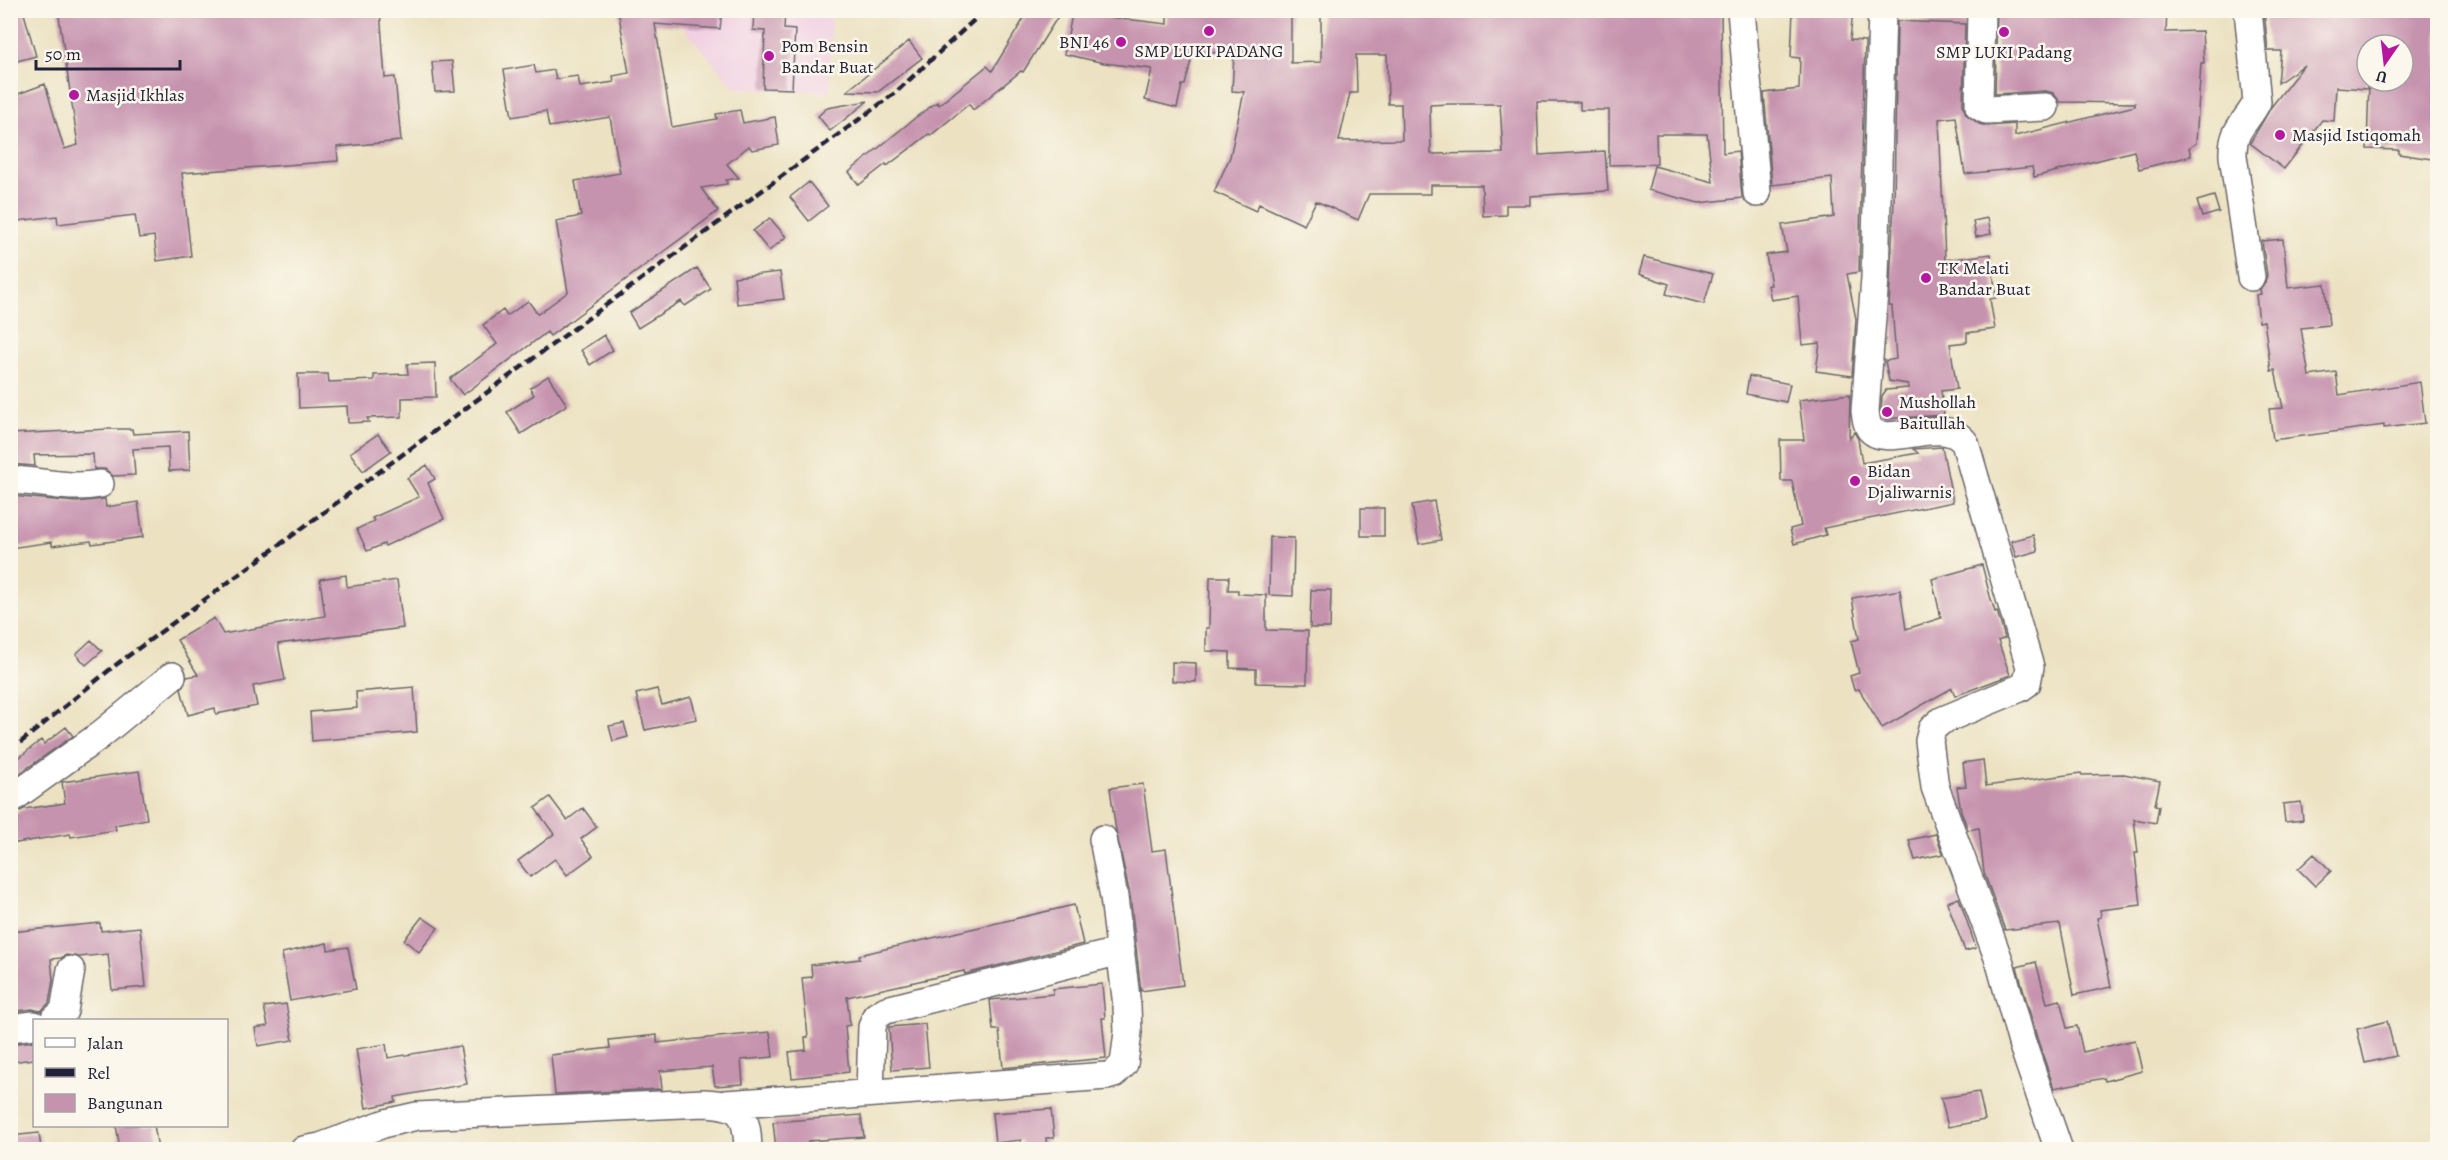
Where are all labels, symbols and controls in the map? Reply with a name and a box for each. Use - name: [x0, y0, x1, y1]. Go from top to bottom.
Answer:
- marker: SMP LUKI PADANG: [1202, 24, 1216, 38]
- marker: SMP LUKI Padang: [1997, 25, 2011, 39]
- place label: BNI 46: [1059, 30, 1109, 54]
- scale bar: [36, 33, 180, 71]
- north arrow: [2355, 33, 2415, 93]
- place label: Pom Bensin Bandar Buat: [781, 34, 873, 79]
- marker: BNI 46: [1114, 35, 1128, 49]
- place label: SMP LUKI PADANG: [1135, 39, 1283, 63]
- place label: SMP LUKI Padang: [1936, 40, 2072, 64]
- text: 50 m: [45, 42, 81, 66]
- marker: Pom Bensin Bandar Buat: [762, 49, 776, 63]
- text: U: [2373, 65, 2389, 89]
- place label: Masjid Ikhlas: [86, 83, 185, 107]
- marker: Masjid Ikhlas: [67, 88, 81, 102]
- place label: Masjid Istiqomah: [2292, 123, 2422, 147]
- marker: Masjid Istiqomah: [2273, 128, 2287, 142]
- place label: TK Melati Bandar Buat: [1938, 256, 2030, 301]
- marker: TK Melati Bandar Buat: [1919, 271, 1933, 285]
- place label: Mushollah Baitullah: [1899, 390, 1977, 435]
- marker: Mushollah Baitullah: [1880, 405, 1894, 419]
- place label: Bidan Djaliwarnis: [1867, 459, 1952, 504]
- marker: Bidan Djaliwarnis: [1848, 474, 1862, 488]
- legend: [33, 1019, 228, 1127]
- text: Jalan: [87, 1031, 124, 1055]
- text: Rel: [87, 1061, 111, 1085]
- text: Bangunan: [87, 1091, 163, 1115]

